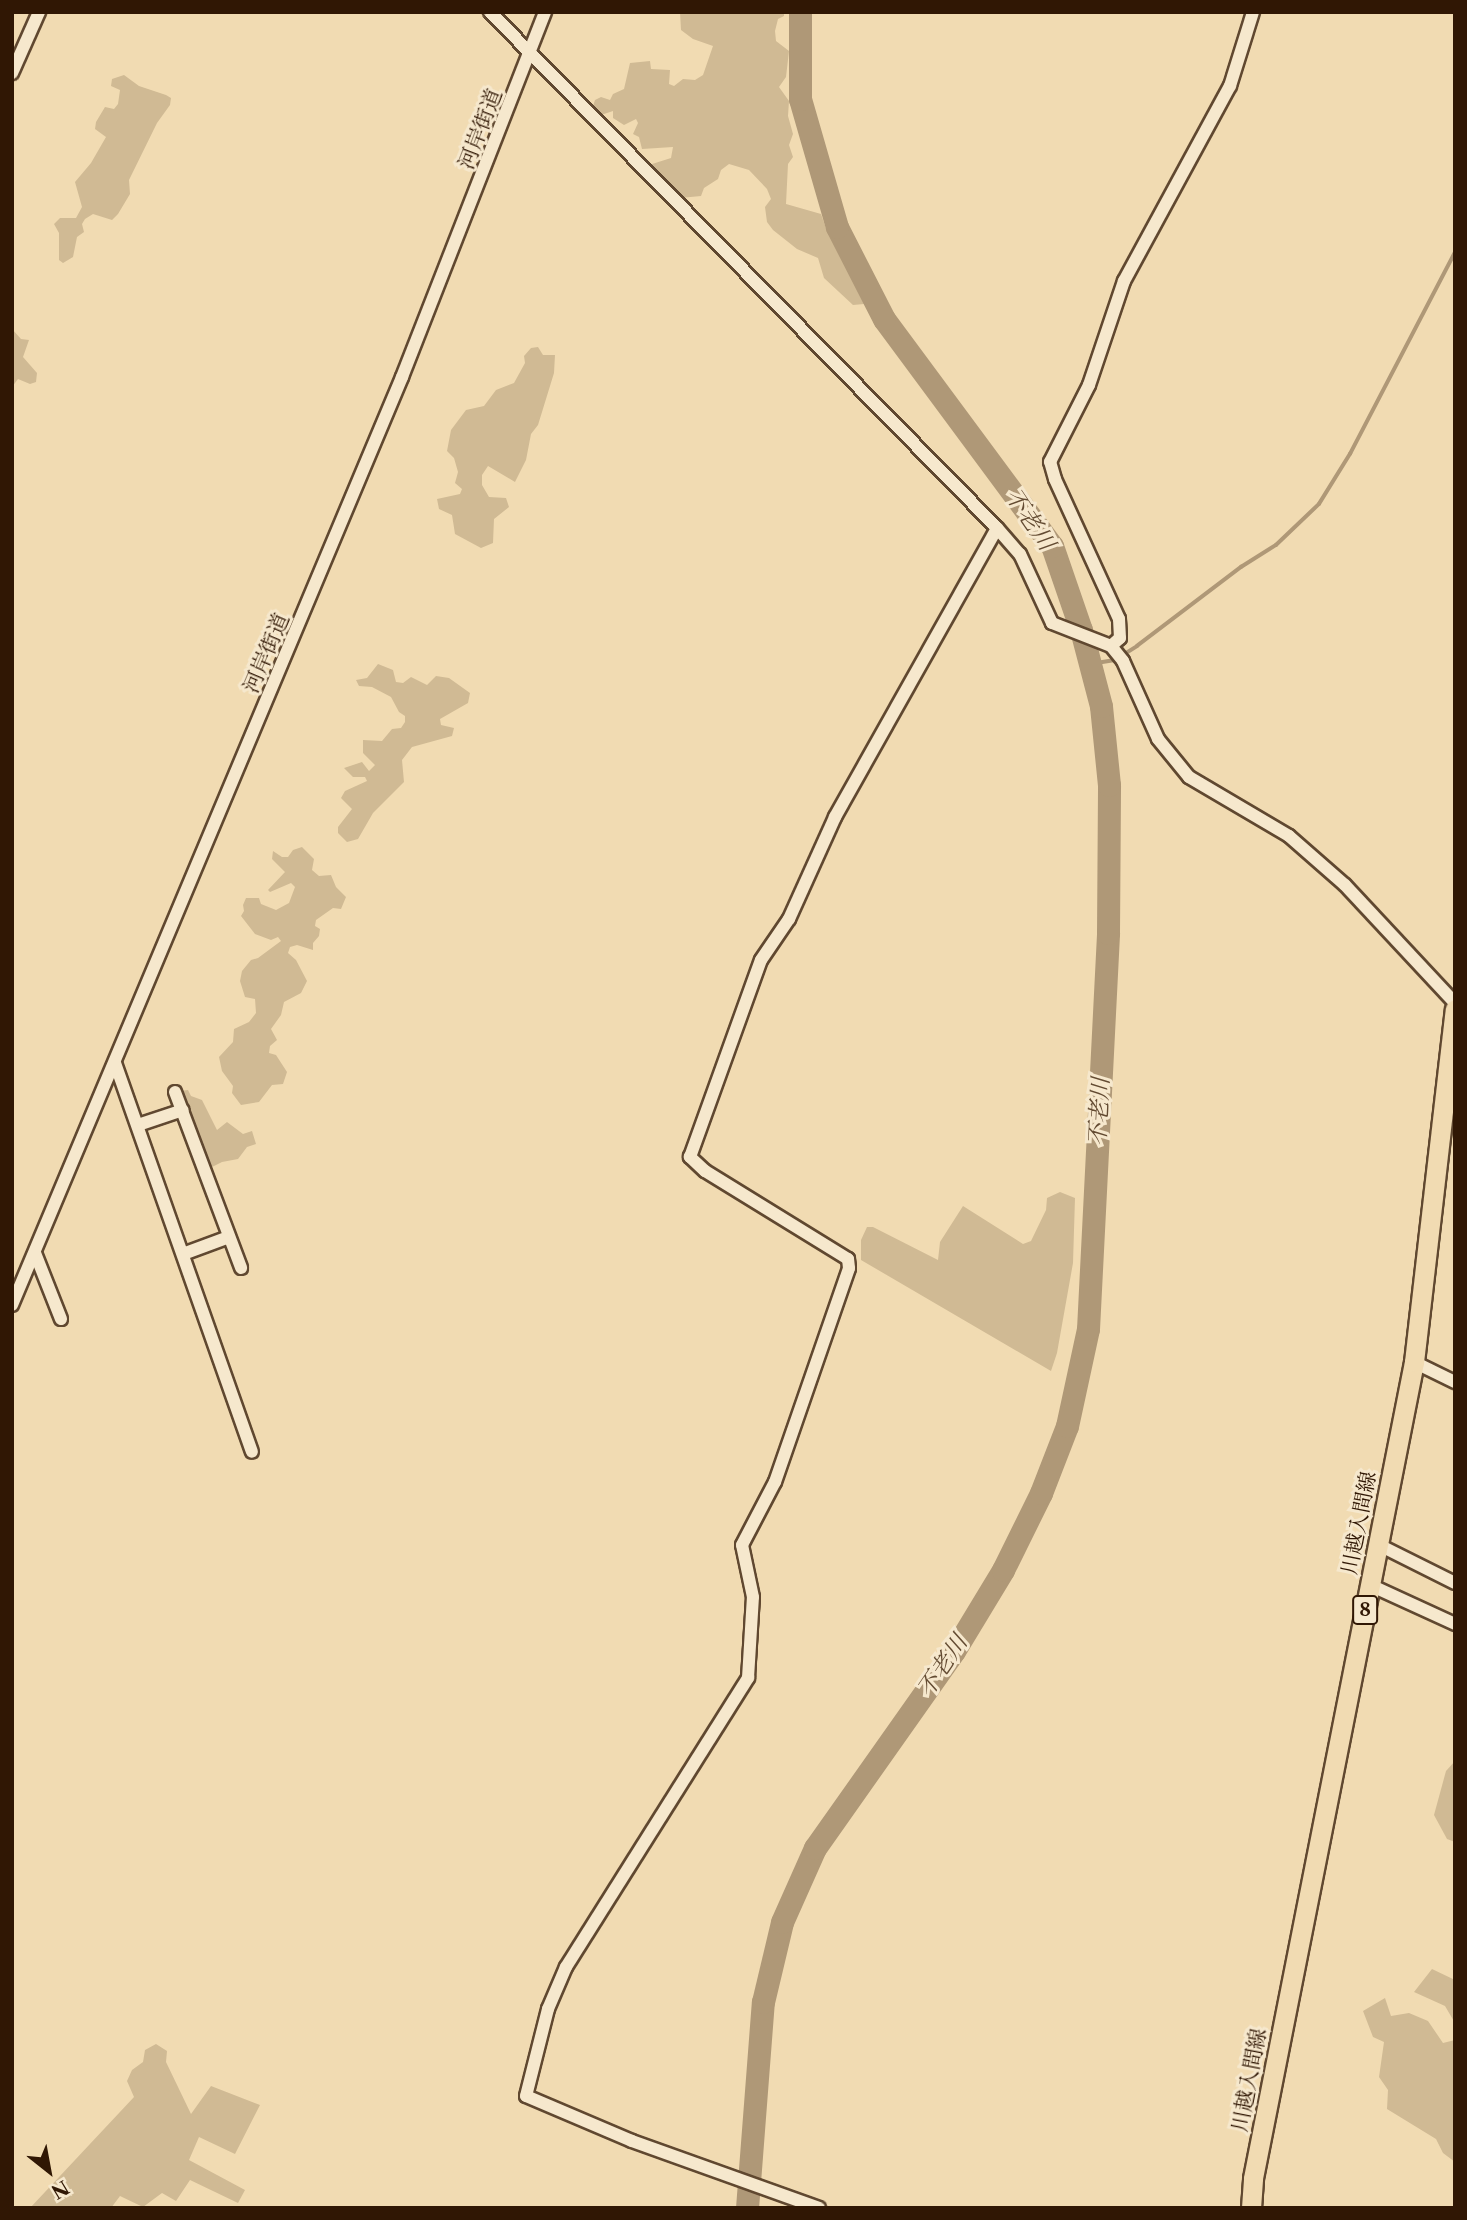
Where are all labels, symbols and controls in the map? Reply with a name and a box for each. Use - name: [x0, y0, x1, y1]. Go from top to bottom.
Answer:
- street label: 河岸街道: [453, 85, 507, 173]
- water label: 不老川: [999, 483, 1061, 555]
- street label: 河岸街道: [238, 609, 294, 697]
- water label: 不老川: [1083, 1077, 1115, 1147]
- street label: 川越入間線: [1337, 1469, 1381, 1577]
- road number: 8: [1351, 1594, 1379, 1626]
- water label: 不老川: [911, 1630, 973, 1702]
- street label: 川越入間線: [1227, 2026, 1271, 2134]
- north arrow: [14, 2136, 84, 2206]
- text: N: [47, 2175, 73, 2204]

